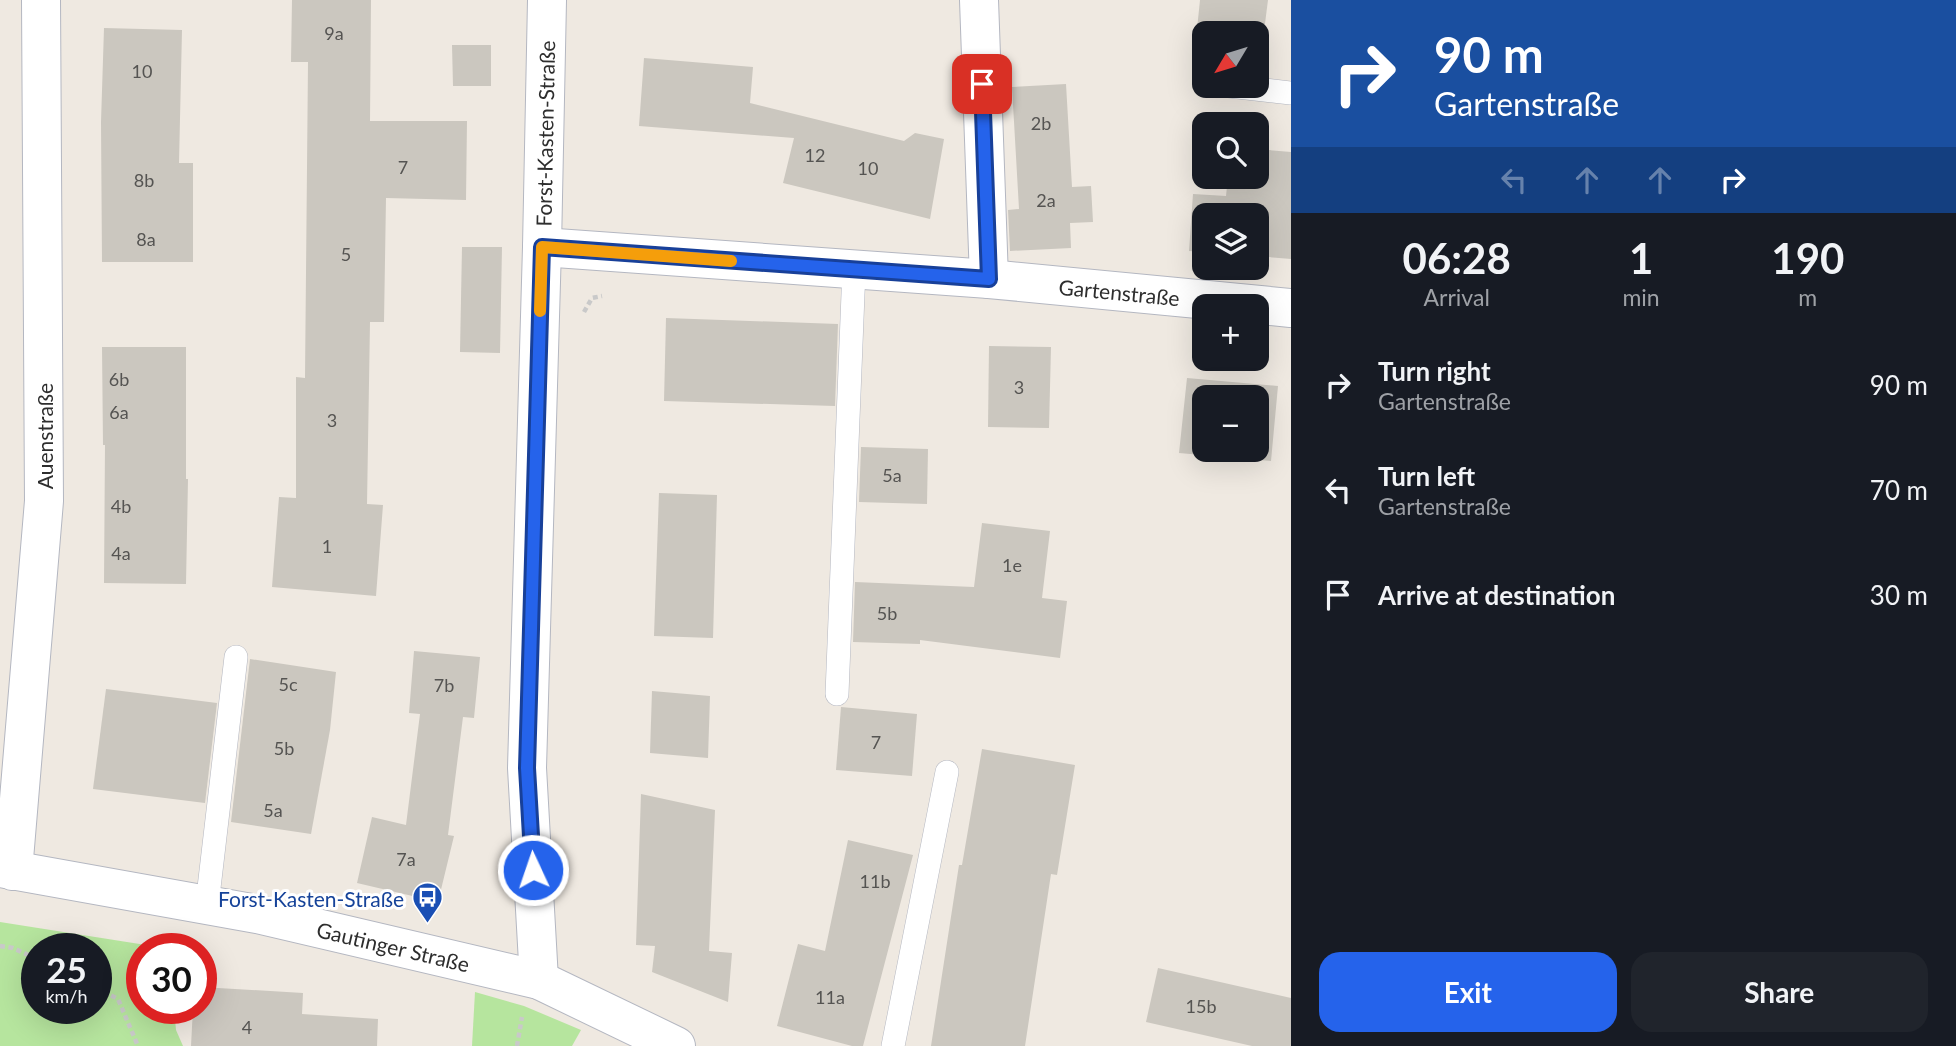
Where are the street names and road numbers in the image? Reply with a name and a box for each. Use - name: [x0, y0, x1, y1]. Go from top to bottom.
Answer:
- street label: Forst-Kasten-Straße: [530, 40, 559, 227]
- street label: Gartenstraße: [1058, 273, 1181, 310]
- street label: Auenstraße: [32, 383, 57, 489]
- street label: Gautinger Straße: [314, 916, 472, 976]

